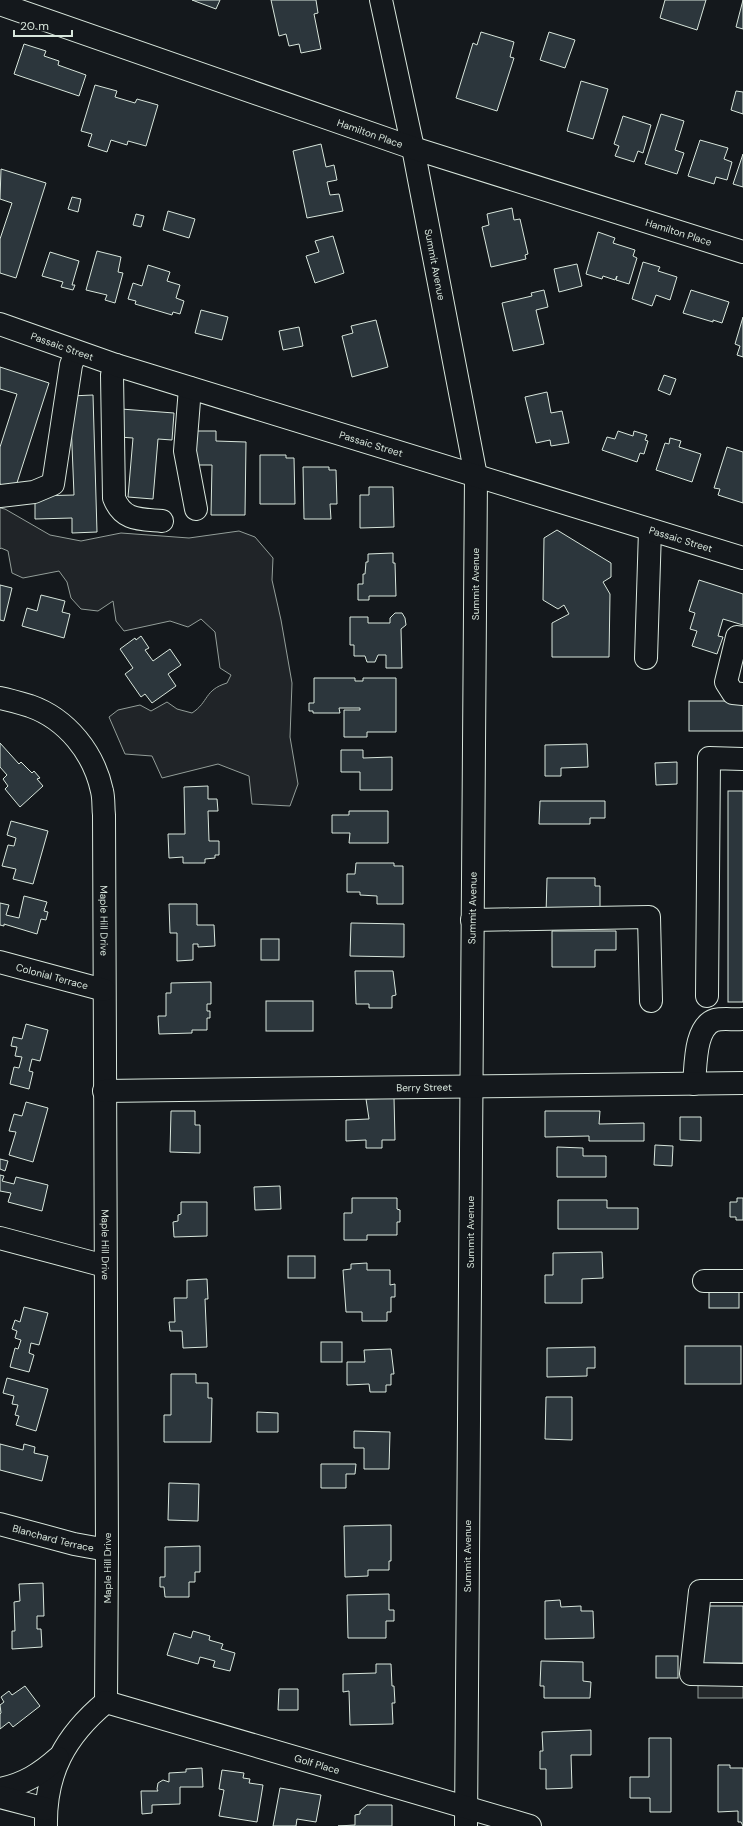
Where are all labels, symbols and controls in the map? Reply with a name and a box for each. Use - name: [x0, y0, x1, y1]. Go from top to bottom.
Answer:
- scale bar: [14, 12, 72, 38]
- text: 20 m: [20, 18, 49, 34]
- street label: Hamilton Place: [335, 116, 405, 151]
- street label: Hamilton Place: [644, 216, 714, 249]
- street label: Summit Avenue: [422, 228, 448, 302]
- street label: Passaic Street: [29, 329, 95, 364]
- street label: Passaic Street: [338, 428, 404, 460]
- street label: Passaic Street: [647, 523, 714, 555]
- street label: Summit Avenue: [469, 548, 482, 620]
- street label: Summit Avenue: [465, 871, 480, 944]
- street label: Maple Hill Drive: [97, 885, 111, 956]
- street label: Colonial Terrace: [14, 961, 90, 993]
- street label: Berry Street: [396, 1081, 452, 1094]
- street label: Summit Avenue: [464, 1196, 477, 1268]
- street label: Maple Hill Drive: [99, 1209, 112, 1280]
- street label: Summit Avenue: [461, 1520, 474, 1592]
- street label: Blanchard Terrace: [11, 1522, 95, 1555]
- street label: Maple Hill Drive: [101, 1532, 114, 1603]
- street label: Golf Place: [293, 1751, 342, 1777]

